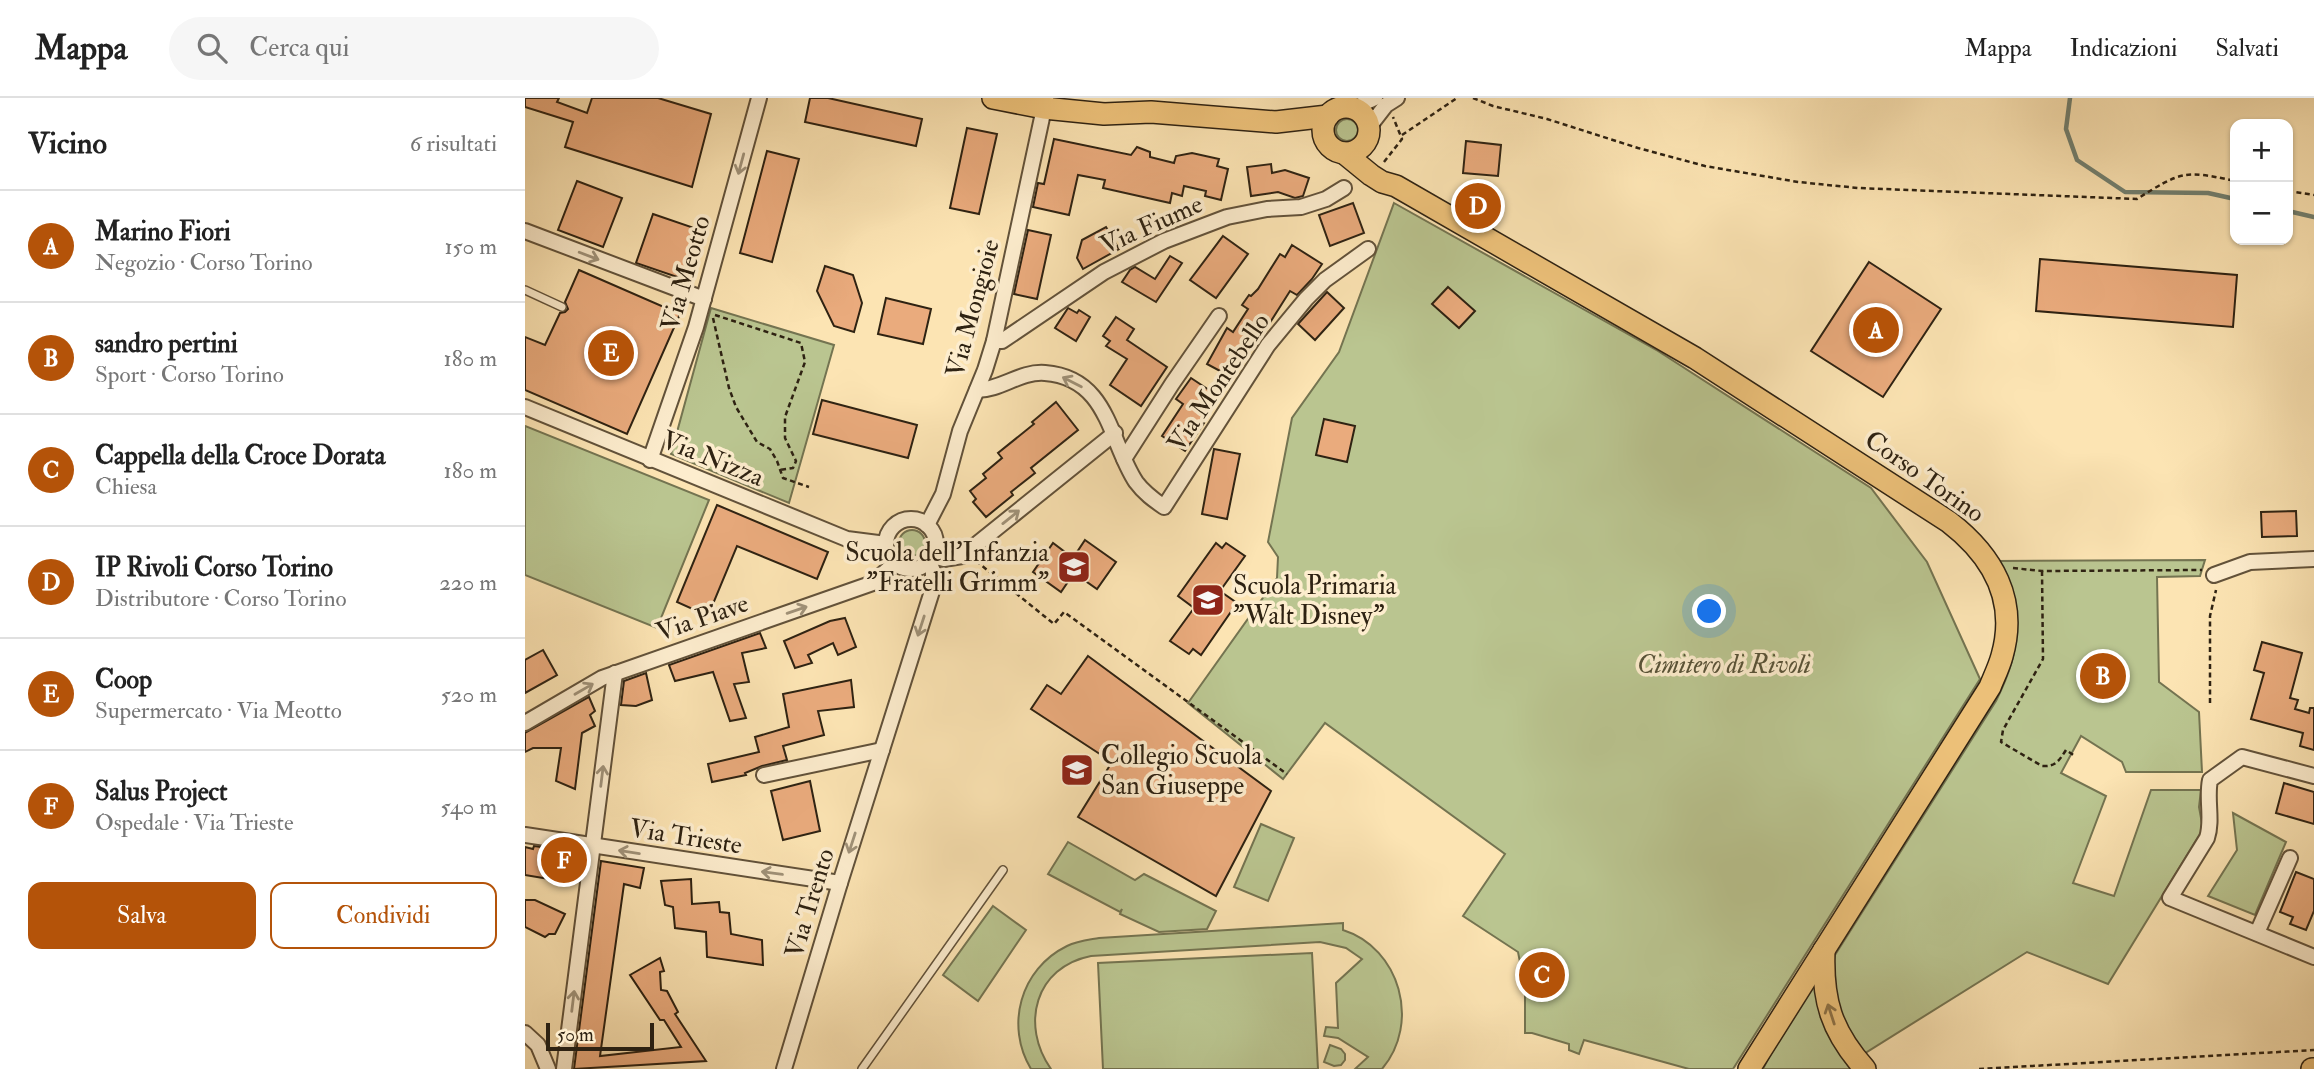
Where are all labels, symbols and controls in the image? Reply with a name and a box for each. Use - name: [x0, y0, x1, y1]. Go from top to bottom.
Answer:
- search box: [169, 17, 659, 80]
- text: Mappa: [35, 28, 127, 69]
- icon: search: [193, 29, 231, 67]
- text: Cerca qui: [249, 32, 349, 64]
- text: Mappa: [1965, 33, 2032, 64]
- text: Indicazioni: [2070, 33, 2177, 64]
- text: Salvati: [2215, 33, 2279, 64]
- map controls: [2230, 119, 2293, 245]
- button: +: [2230, 119, 2293, 182]
- text: Vicino: [28, 125, 107, 162]
- text: 6 risultati: [410, 129, 497, 158]
- one-way arrow: [734, 152, 747, 175]
- pin: D: [1455, 180, 1501, 232]
- button: −: [2230, 182, 2293, 245]
- street label: Via Fiume: [1095, 188, 1208, 262]
- street label: Via Meotto: [654, 212, 718, 335]
- text: Marino Fiori: [95, 216, 231, 248]
- text: A: [44, 232, 58, 261]
- text: 150 m: [444, 232, 497, 261]
- street label: Via Mongioie: [939, 236, 1007, 381]
- text: Negozio · Corso Torino: [95, 248, 313, 277]
- one-way arrow: [577, 250, 599, 263]
- pin: A: [1853, 304, 1899, 356]
- street label: Via Montebello: [1161, 307, 1277, 458]
- pin: E: [588, 327, 634, 379]
- text: sandro pertini: [95, 328, 238, 360]
- text: B: [43, 344, 59, 373]
- text: 180 m: [444, 344, 497, 373]
- text: Sport · Corso Torino: [95, 360, 284, 389]
- one-way arrow: [1063, 375, 1083, 389]
- street label: Via Nizza: [657, 424, 769, 494]
- street label: Corso Torino: [1858, 424, 1991, 530]
- text: Cappella della Croce Dorata: [95, 440, 385, 472]
- text: C: [43, 456, 59, 485]
- text: 180 m: [444, 456, 497, 485]
- text: Chiesa: [95, 472, 157, 501]
- one-way arrow: [1001, 509, 1019, 524]
- place label: Scuola dell'Infanzia "Fratelli Grimm": [845, 537, 1049, 599]
- school or university icon: Scuola dell'Infanzia "Fratelli Grimm": [1055, 548, 1093, 586]
- text: IP Rivoli Corso Torino: [95, 552, 333, 584]
- text: D: [42, 568, 60, 597]
- text: 220 m: [439, 568, 497, 597]
- place label: Scuola Primaria "Walt Disney": [1233, 570, 1397, 632]
- school or university icon: Scuola Primaria "Walt Disney": [1189, 581, 1227, 619]
- text: Distributore · Corso Torino: [95, 584, 347, 613]
- street label: Via Piave: [652, 587, 753, 649]
- your location: [1692, 594, 1726, 628]
- one-way arrow: [786, 603, 808, 616]
- one-way arrow: [914, 615, 926, 637]
- park label: Cimitero di Rivoli: [1637, 649, 1811, 681]
- pin: B: [2080, 650, 2126, 702]
- text: Coop: [95, 664, 152, 696]
- text: E: [43, 680, 59, 709]
- text: 520 m: [441, 680, 497, 709]
- one-way arrow: [573, 681, 593, 695]
- text: Supermercato · Via Meotto: [95, 696, 342, 725]
- place label: Collegio Scuola San Giuseppe: [1101, 740, 1262, 803]
- school or university icon: Collegio Scuola San Giuseppe: [1058, 751, 1096, 789]
- one-way arrow: [595, 765, 608, 787]
- text: Salus Project: [95, 776, 227, 808]
- text: F: [44, 792, 58, 821]
- text: 540 m: [441, 792, 497, 821]
- text: Ospedale · Via Trieste: [95, 808, 294, 837]
- street label: Via Trieste: [627, 812, 744, 862]
- one-way arrow: [845, 832, 858, 854]
- pin: F: [541, 834, 587, 886]
- one-way arrow: [618, 845, 641, 858]
- street label: Via Trento: [778, 845, 842, 962]
- one-way arrow: [761, 866, 784, 879]
- button: Salva: [28, 882, 256, 949]
- button: Condividi: [270, 882, 497, 949]
- pin: C: [1519, 949, 1565, 1001]
- one-way arrow: [567, 990, 580, 1013]
- one-way arrow: [1824, 1003, 1836, 1025]
- scale bar: [546, 1020, 655, 1052]
- text: 50 m: [557, 1023, 594, 1047]

